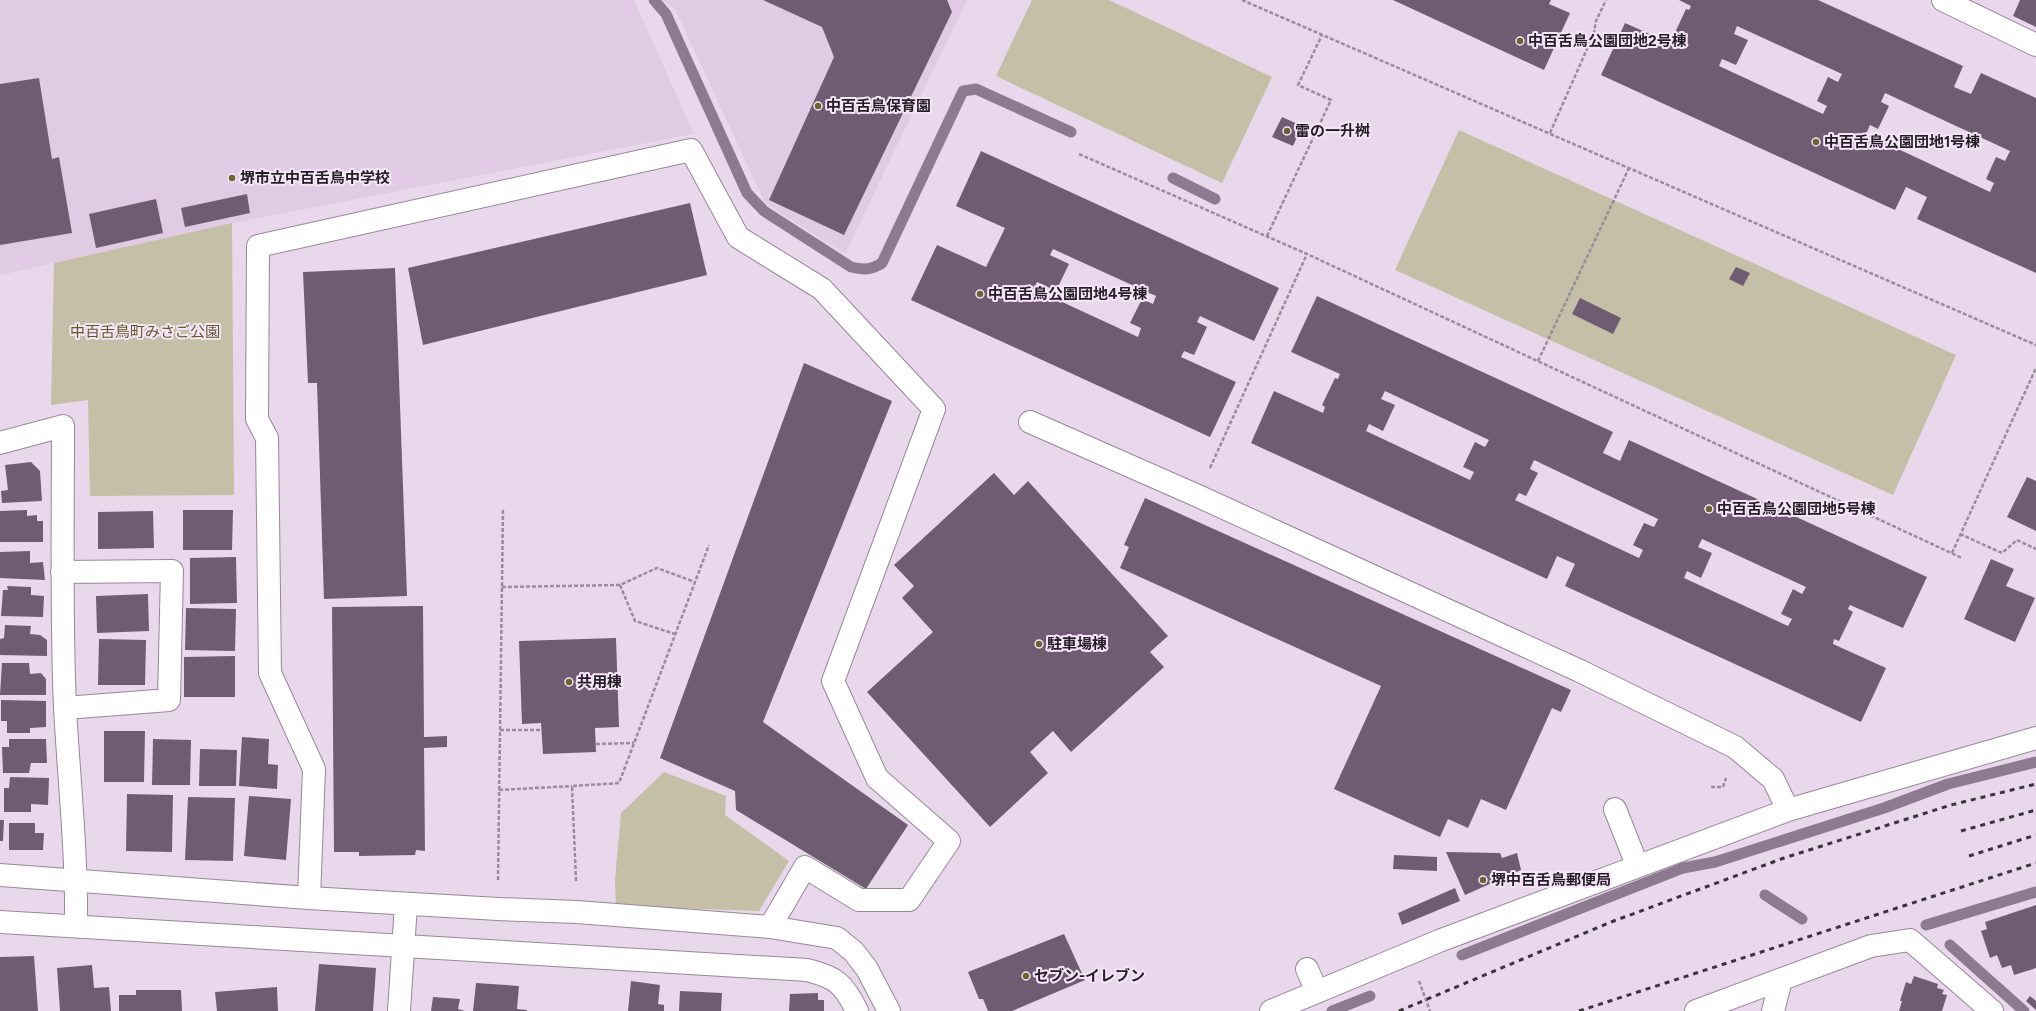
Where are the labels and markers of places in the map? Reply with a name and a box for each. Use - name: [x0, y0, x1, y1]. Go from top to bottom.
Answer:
- place label: 中百舌鳥公園団地2号棟: [1528, 32, 1687, 50]
- marker: 中百舌鳥公園団地2号棟: [1515, 36, 1525, 46]
- place label: 中百舌鳥保育園: [826, 97, 931, 115]
- marker: 中百舌鳥保育園: [813, 101, 823, 111]
- place label: 雷の一升桝: [1295, 122, 1370, 140]
- marker: 雷の一升桝: [1282, 126, 1292, 136]
- place label: 中百舌鳥公園団地1号棟: [1824, 133, 1980, 151]
- marker: 中百舌鳥公園団地1号棟: [1811, 137, 1821, 147]
- place label: 堺市立中百舌鳥中学校: [240, 169, 390, 187]
- marker: 堺市立中百舌鳥中学校: [227, 173, 237, 183]
- place label: 中百舌鳥公園団地4号棟: [988, 285, 1148, 303]
- marker: 中百舌鳥公園団地4号棟: [975, 289, 985, 299]
- place label: 中百舌鳥公園団地5号棟: [1717, 500, 1876, 518]
- marker: 中百舌鳥公園団地5号棟: [1704, 504, 1714, 514]
- place label: 駐車場棟: [1047, 635, 1107, 653]
- marker: 駐車場棟: [1034, 639, 1044, 649]
- place label: 共用棟: [577, 673, 622, 691]
- marker: 共用棟: [564, 677, 574, 687]
- place label: 堺中百舌鳥郵便局: [1491, 871, 1611, 889]
- marker: 堺中百舌鳥郵便局: [1478, 875, 1488, 885]
- place label: セブン-イレブン: [1034, 967, 1145, 985]
- marker: セブン-イレブン: [1021, 971, 1031, 981]

